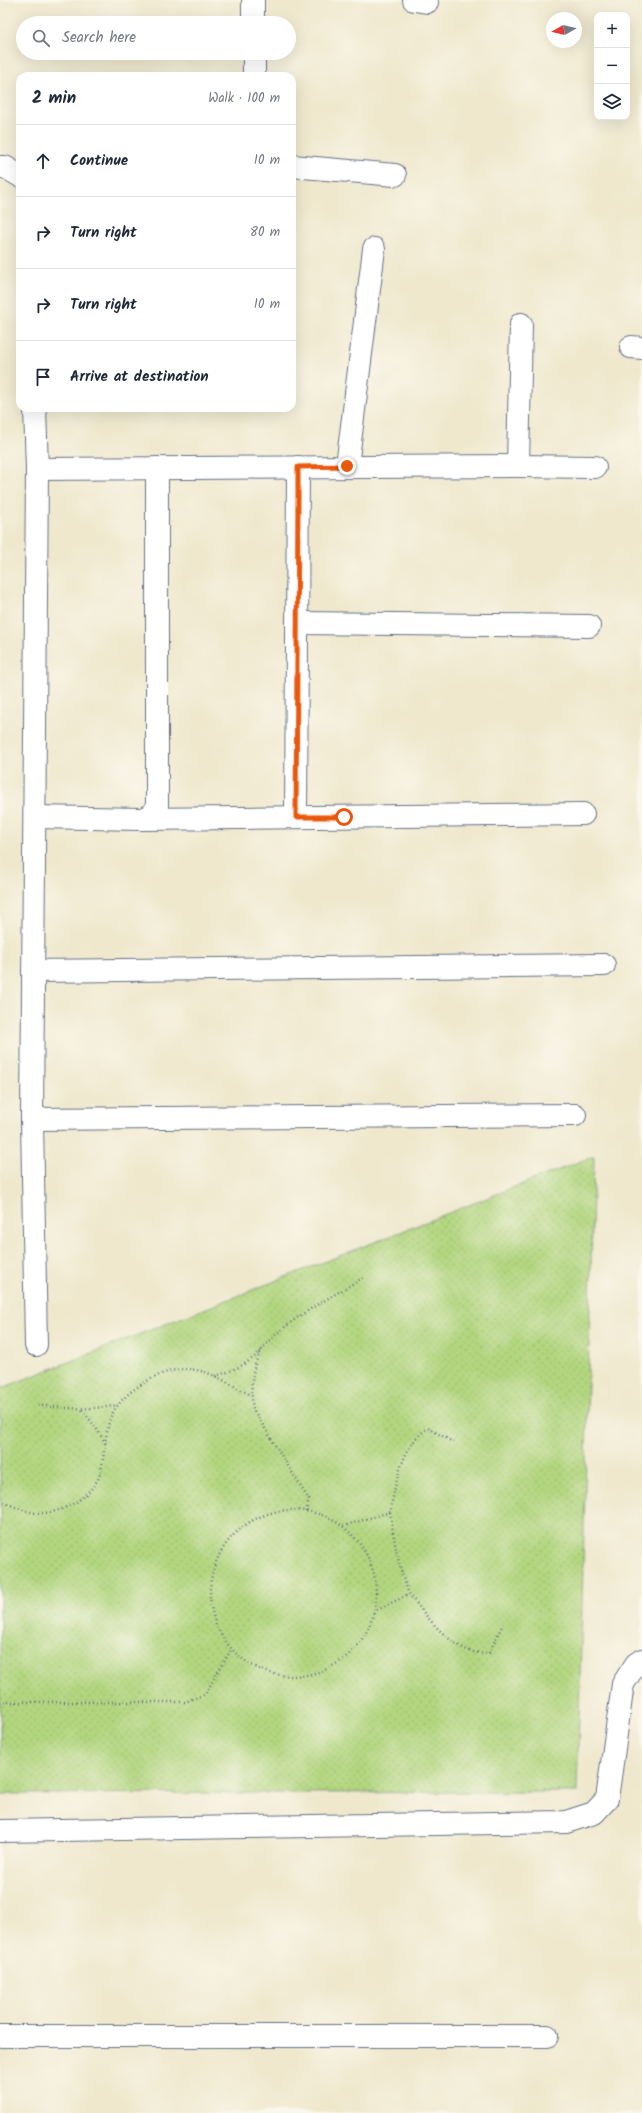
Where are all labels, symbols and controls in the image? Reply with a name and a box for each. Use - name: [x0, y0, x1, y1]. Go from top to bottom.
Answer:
- north arrow: [546, 12, 582, 48]
- map controls: [594, 12, 630, 120]
- button: +: [594, 12, 630, 48]
- search box: [16, 16, 296, 60]
- text: Search here: [62, 26, 136, 50]
- icon: search: [30, 27, 52, 49]
- button: −: [594, 48, 630, 84]
- button: layers: [594, 84, 630, 120]
- text: 2 min: [32, 85, 76, 112]
- text: Walk · 100 m: [208, 88, 280, 109]
- text: Continue: [70, 149, 128, 173]
- icon: ahead: [32, 150, 54, 172]
- text: 10 m: [254, 150, 280, 171]
- text: Turn right: [70, 221, 137, 245]
- icon: right: [32, 222, 54, 244]
- text: 80 m: [250, 222, 280, 243]
- text: Turn right: [70, 293, 137, 317]
- icon: right: [32, 294, 54, 316]
- text: 10 m: [254, 294, 280, 315]
- text: Arrive at destination: [70, 365, 209, 389]
- icon: arrive: [32, 366, 54, 388]
- route end: [338, 457, 356, 475]
- route start: [335, 808, 353, 826]

